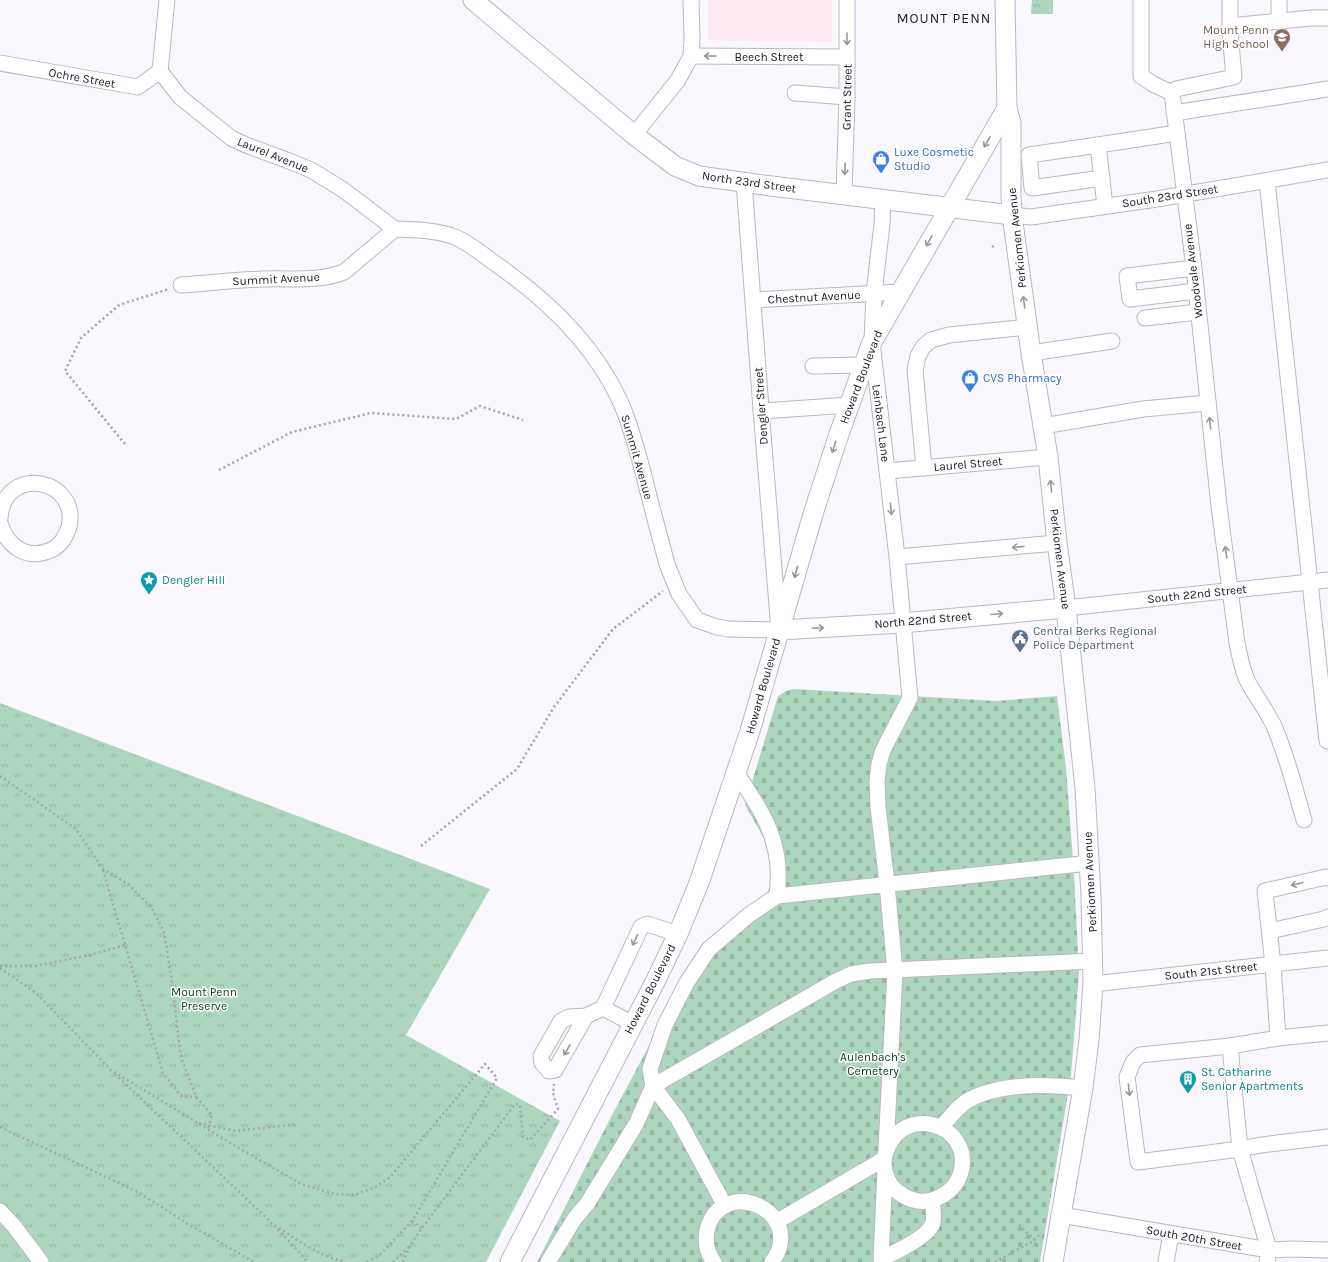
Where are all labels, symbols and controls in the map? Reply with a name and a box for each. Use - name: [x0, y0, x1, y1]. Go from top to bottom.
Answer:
- district label: MOUNT PENN: [897, 10, 991, 27]
- place label: Mount Penn High School: [1203, 23, 1269, 51]
- school or university icon: Mount Penn High School: [1272, 27, 1292, 52]
- one-way arrow: [843, 32, 851, 45]
- street label: Beech Street: [734, 50, 804, 64]
- one-way arrow: [704, 52, 717, 60]
- street label: Grant Street: [839, 63, 855, 130]
- street label: Ochre Street: [48, 65, 117, 91]
- street label: Laurel Avenue: [235, 134, 311, 176]
- one-way arrow: [983, 136, 991, 148]
- place label: Luxe Cosmetic Studio: [894, 145, 974, 173]
- shop icon: Luxe Cosmetic Studio: [871, 149, 891, 174]
- one-way arrow: [841, 162, 849, 175]
- street label: North 23rd Street: [701, 168, 797, 196]
- street label: South 23rd Street: [1121, 181, 1219, 210]
- street label: Perkiomen Avenue: [1005, 187, 1029, 289]
- street label: Woodvale Avenue: [1180, 223, 1206, 319]
- one-way arrow: [925, 235, 933, 247]
- street label: Summit Avenue: [232, 270, 320, 288]
- street label: Chestnut Avenue: [767, 288, 861, 306]
- one-way arrow: [1020, 296, 1028, 309]
- street label: Howard Boulevard: [837, 328, 885, 426]
- street label: Dengler Street: [751, 366, 771, 445]
- shop icon: CVS Pharmacy: [960, 368, 980, 393]
- place label: CVS Pharmacy: [983, 371, 1062, 385]
- street label: Leinbach Lane: [869, 383, 893, 463]
- street label: Summit Avenue: [618, 413, 656, 501]
- one-way arrow: [1207, 417, 1214, 430]
- one-way arrow: [830, 441, 838, 453]
- street label: Laurel Street: [933, 454, 1004, 474]
- one-way arrow: [1047, 480, 1055, 493]
- one-way arrow: [888, 502, 895, 515]
- street label: Perkiomen Avenue: [1047, 508, 1073, 610]
- one-way arrow: [1012, 543, 1025, 550]
- one-way arrow: [1222, 546, 1230, 559]
- one-way arrow: [792, 565, 799, 578]
- place icon: Dengler Hill: [139, 570, 159, 595]
- place label: Dengler Hill: [162, 573, 225, 587]
- street label: South 22nd Street: [1147, 582, 1248, 606]
- street label: North 22nd Street: [874, 609, 973, 631]
- one-way arrow: [990, 611, 1003, 618]
- one-way arrow: [811, 624, 824, 631]
- place label: Central Berks Regional Police Department: [1033, 624, 1157, 652]
- public building icon: Central Berks Regional Police Department: [1010, 628, 1030, 653]
- street label: Howard Boulevard: [743, 636, 783, 736]
- street label: Perkiomen Avenue: [1080, 831, 1100, 933]
- one-way arrow: [1290, 880, 1303, 888]
- one-way arrow: [631, 933, 638, 945]
- street label: Howard Boulevard: [621, 942, 679, 1036]
- street label: South 21st Street: [1164, 959, 1259, 983]
- park label: Mount Penn Preserve: [171, 985, 237, 1013]
- one-way arrow: [562, 1044, 570, 1056]
- park label: Aulenbach's Cemetery: [840, 1050, 906, 1078]
- place label: St. Catharine Senior Apartments: [1201, 1065, 1304, 1093]
- building icon: St. Catharine Senior Apartments: [1178, 1069, 1198, 1094]
- one-way arrow: [1125, 1083, 1133, 1096]
- street label: South 20th Street: [1145, 1223, 1244, 1253]

